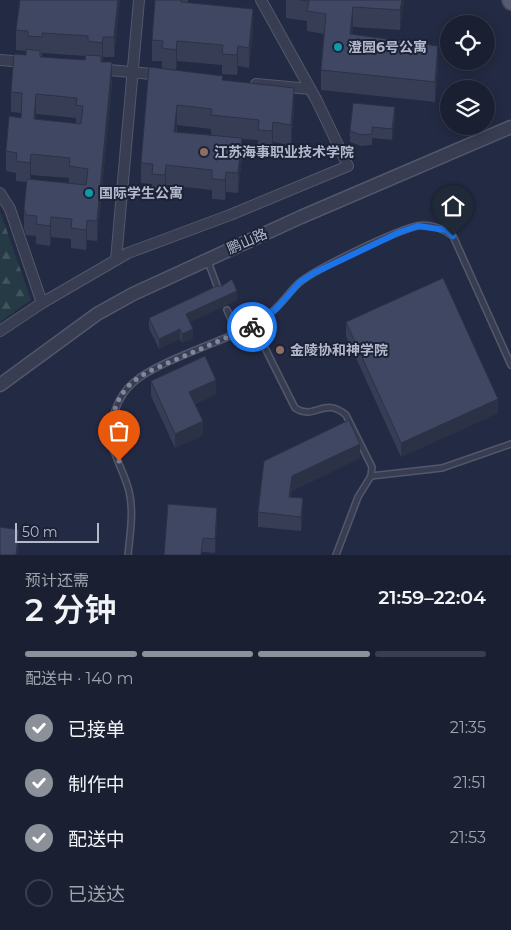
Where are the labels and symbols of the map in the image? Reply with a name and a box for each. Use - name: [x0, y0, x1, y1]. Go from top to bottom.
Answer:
- place label: 澄园6号公寓: [348, 38, 427, 56]
- marker: 澄园6号公寓: [332, 41, 344, 53]
- place label: 江苏海事职业技术学院: [214, 143, 354, 161]
- marker: 江苏海事职业技术学院: [198, 146, 210, 158]
- place label: 国际学生公寓: [99, 184, 183, 202]
- pin: [432, 185, 474, 236]
- marker: 国际学生公寓: [83, 187, 95, 199]
- street label: 鹏山路: [224, 224, 270, 258]
- courier: [227, 302, 277, 352]
- place label: 金陵协和神学院: [290, 341, 388, 359]
- marker: 金陵协和神学院: [274, 344, 286, 356]
- pin: [98, 410, 140, 461]
- scale bar: [15, 520, 99, 543]

